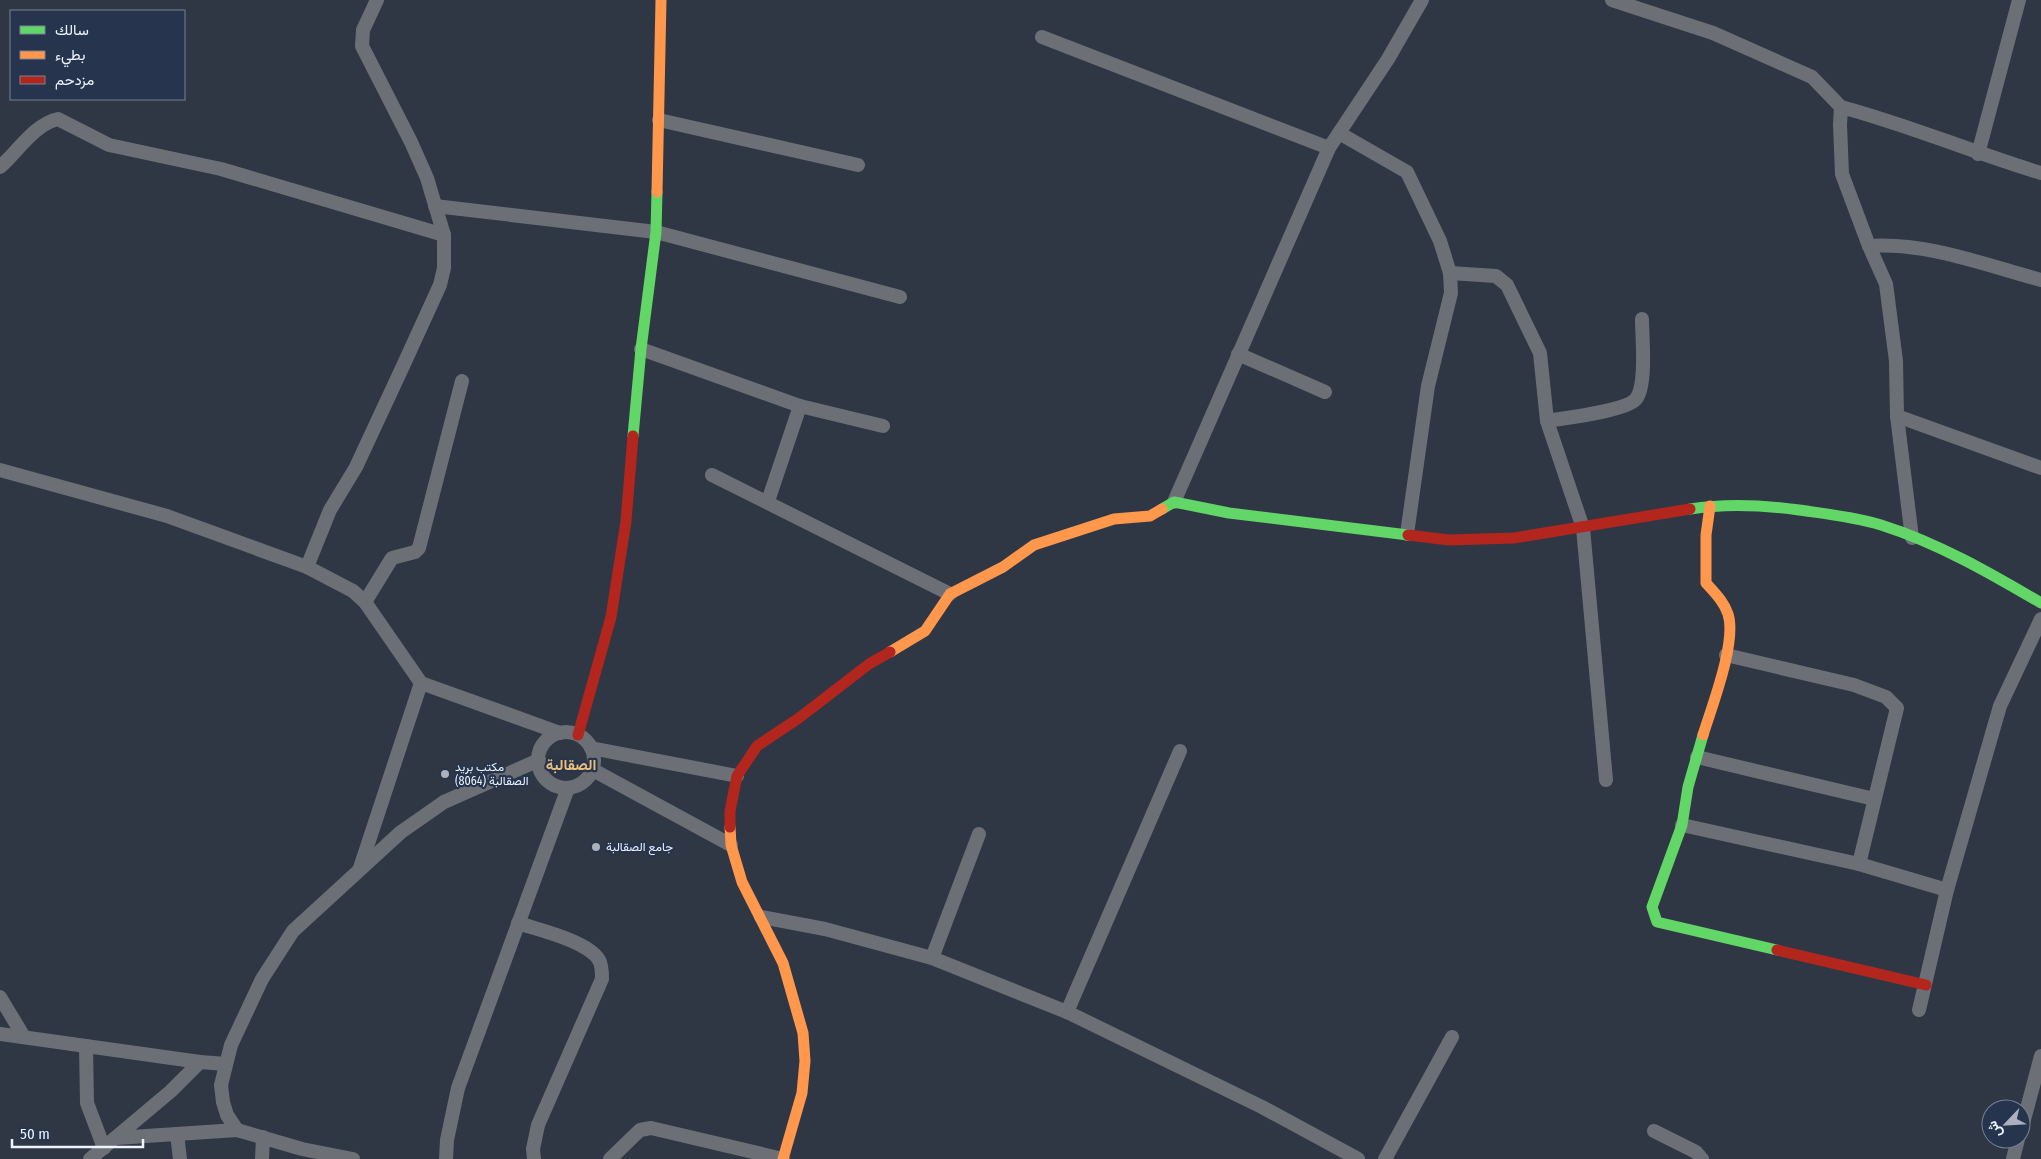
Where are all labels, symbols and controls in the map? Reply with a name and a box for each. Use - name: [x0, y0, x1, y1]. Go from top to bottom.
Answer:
- legend: [10, 10, 185, 100]
- text: سالك: [55, 21, 89, 39]
- text: بطيء: [55, 46, 85, 68]
- text: مزدحم: [55, 71, 94, 90]
- district label: الصقالبة: [546, 756, 596, 774]
- place label: مكتب بريد الصقالبة (8064): [455, 760, 528, 788]
- marker: مكتب بريد الصقالبة (8064): [439, 768, 451, 780]
- place label: جامع الصقالبة: [606, 840, 673, 856]
- marker: جامع الصقالبة: [590, 841, 602, 853]
- north arrow: [1981, 1099, 2031, 1149]
- scale bar: [12, 1116, 144, 1148]
- text: ش: [1983, 1118, 2006, 1141]
- text: 50 m: [20, 1125, 50, 1143]

